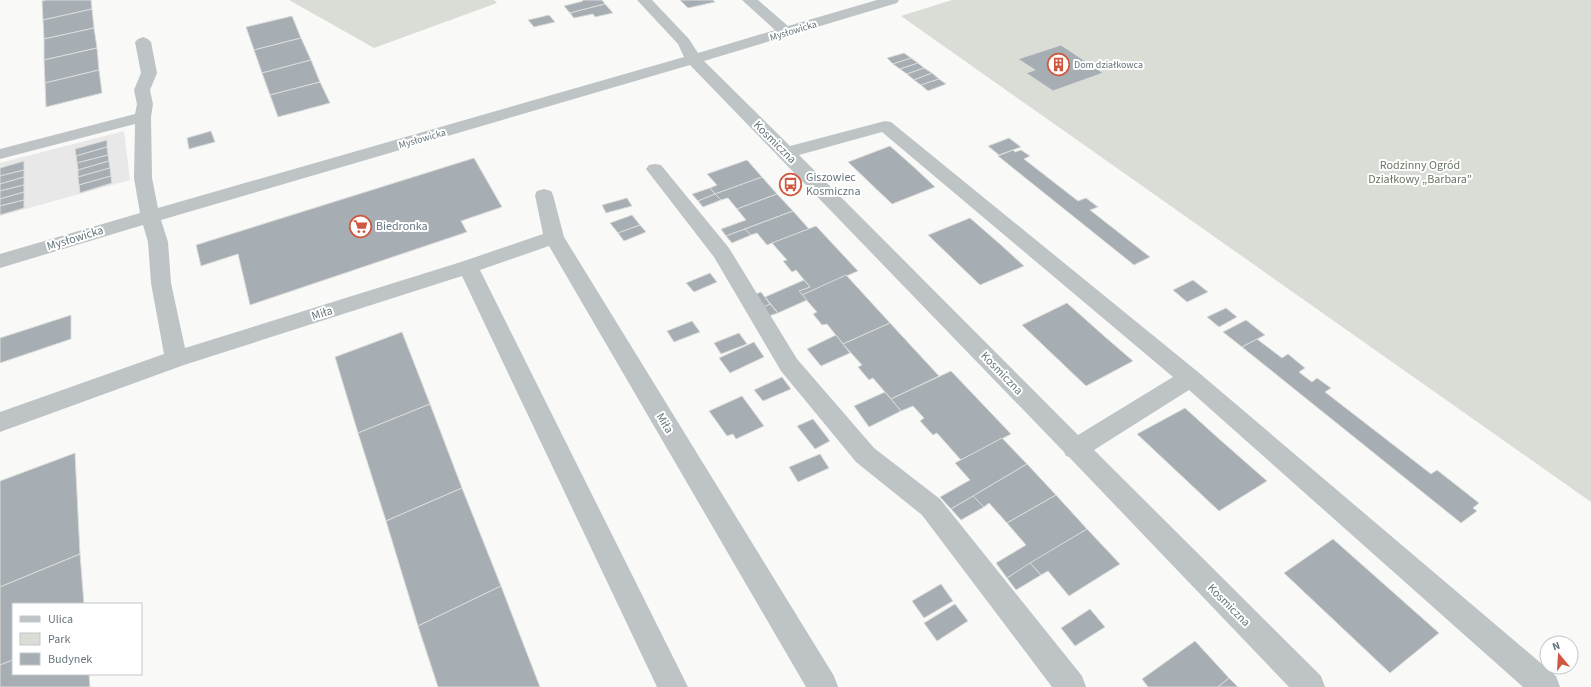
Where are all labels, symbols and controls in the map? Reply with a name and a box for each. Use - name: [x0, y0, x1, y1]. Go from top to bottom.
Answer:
- street label: Mysłowicka: [768, 17, 819, 45]
- building icon: Dom działkowca: [1046, 51, 1072, 77]
- place label: Dom działkowca: [1074, 58, 1143, 72]
- street label: Kosmiczna: [749, 117, 800, 168]
- street label: Mysłowicka: [397, 126, 448, 152]
- park label: Rodzinny Ogród Działkowy „Barbara”: [1368, 157, 1472, 188]
- place label: Giszowiec Kosmiczna: [806, 169, 860, 200]
- bus stop icon: Giszowiec Kosmiczna: [777, 171, 803, 197]
- supermarket icon: Biedronka: [347, 213, 373, 239]
- place label: Biedronka: [376, 218, 428, 235]
- street label: Mysłowicka: [45, 222, 106, 255]
- street label: Miła: [309, 302, 335, 325]
- street label: Kosmiczna: [977, 348, 1027, 399]
- street label: Miła: [652, 410, 677, 437]
- street label: Kosmiczna: [1203, 580, 1254, 631]
- legend: [12, 603, 142, 675]
- text: Ulica: [48, 611, 73, 628]
- text: Park: [48, 631, 70, 648]
- north arrow: [1539, 635, 1579, 675]
- text: N: [1550, 638, 1562, 654]
- text: Budynek: [48, 651, 92, 668]

